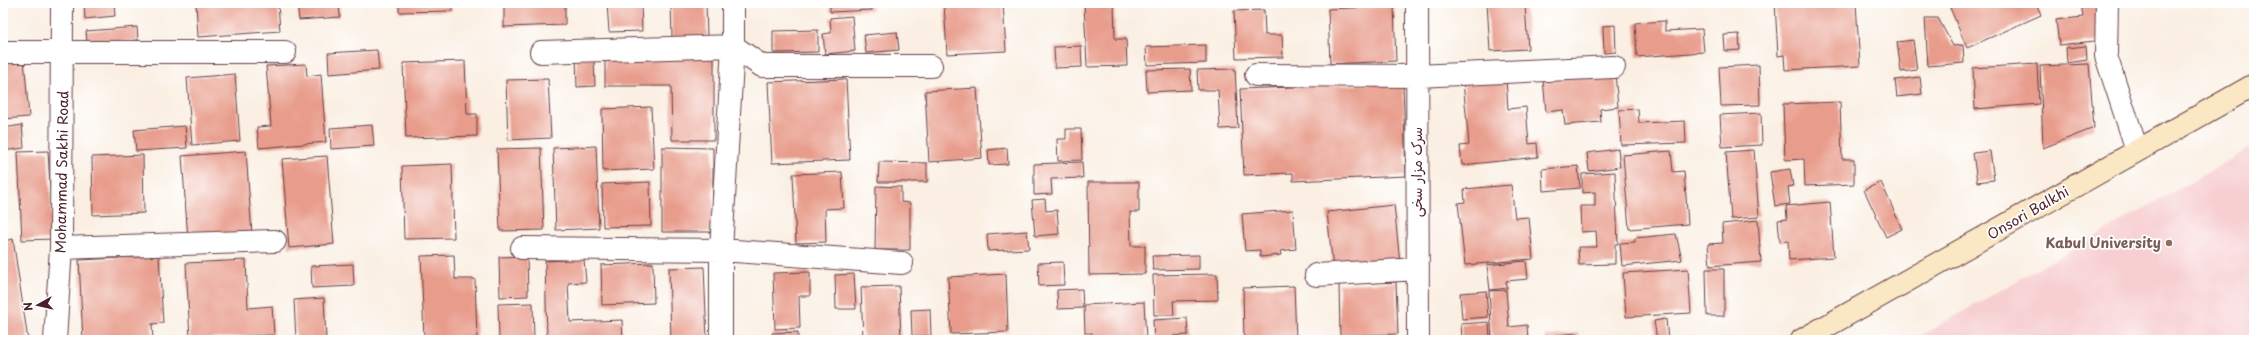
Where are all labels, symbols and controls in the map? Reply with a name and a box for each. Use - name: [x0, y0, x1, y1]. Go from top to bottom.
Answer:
- street label: Mohammad Sakhi Road: [50, 91, 73, 253]
- street label: سرک مزار سخی: [1406, 127, 1427, 217]
- street label: Onsori Balkhi: [1983, 181, 2073, 245]
- place label: Kabul University: [2045, 232, 2161, 253]
- marker: Kabul University: [2164, 238, 2174, 248]
- north arrow: [18, 285, 58, 325]
- text: N: [19, 301, 37, 312]

